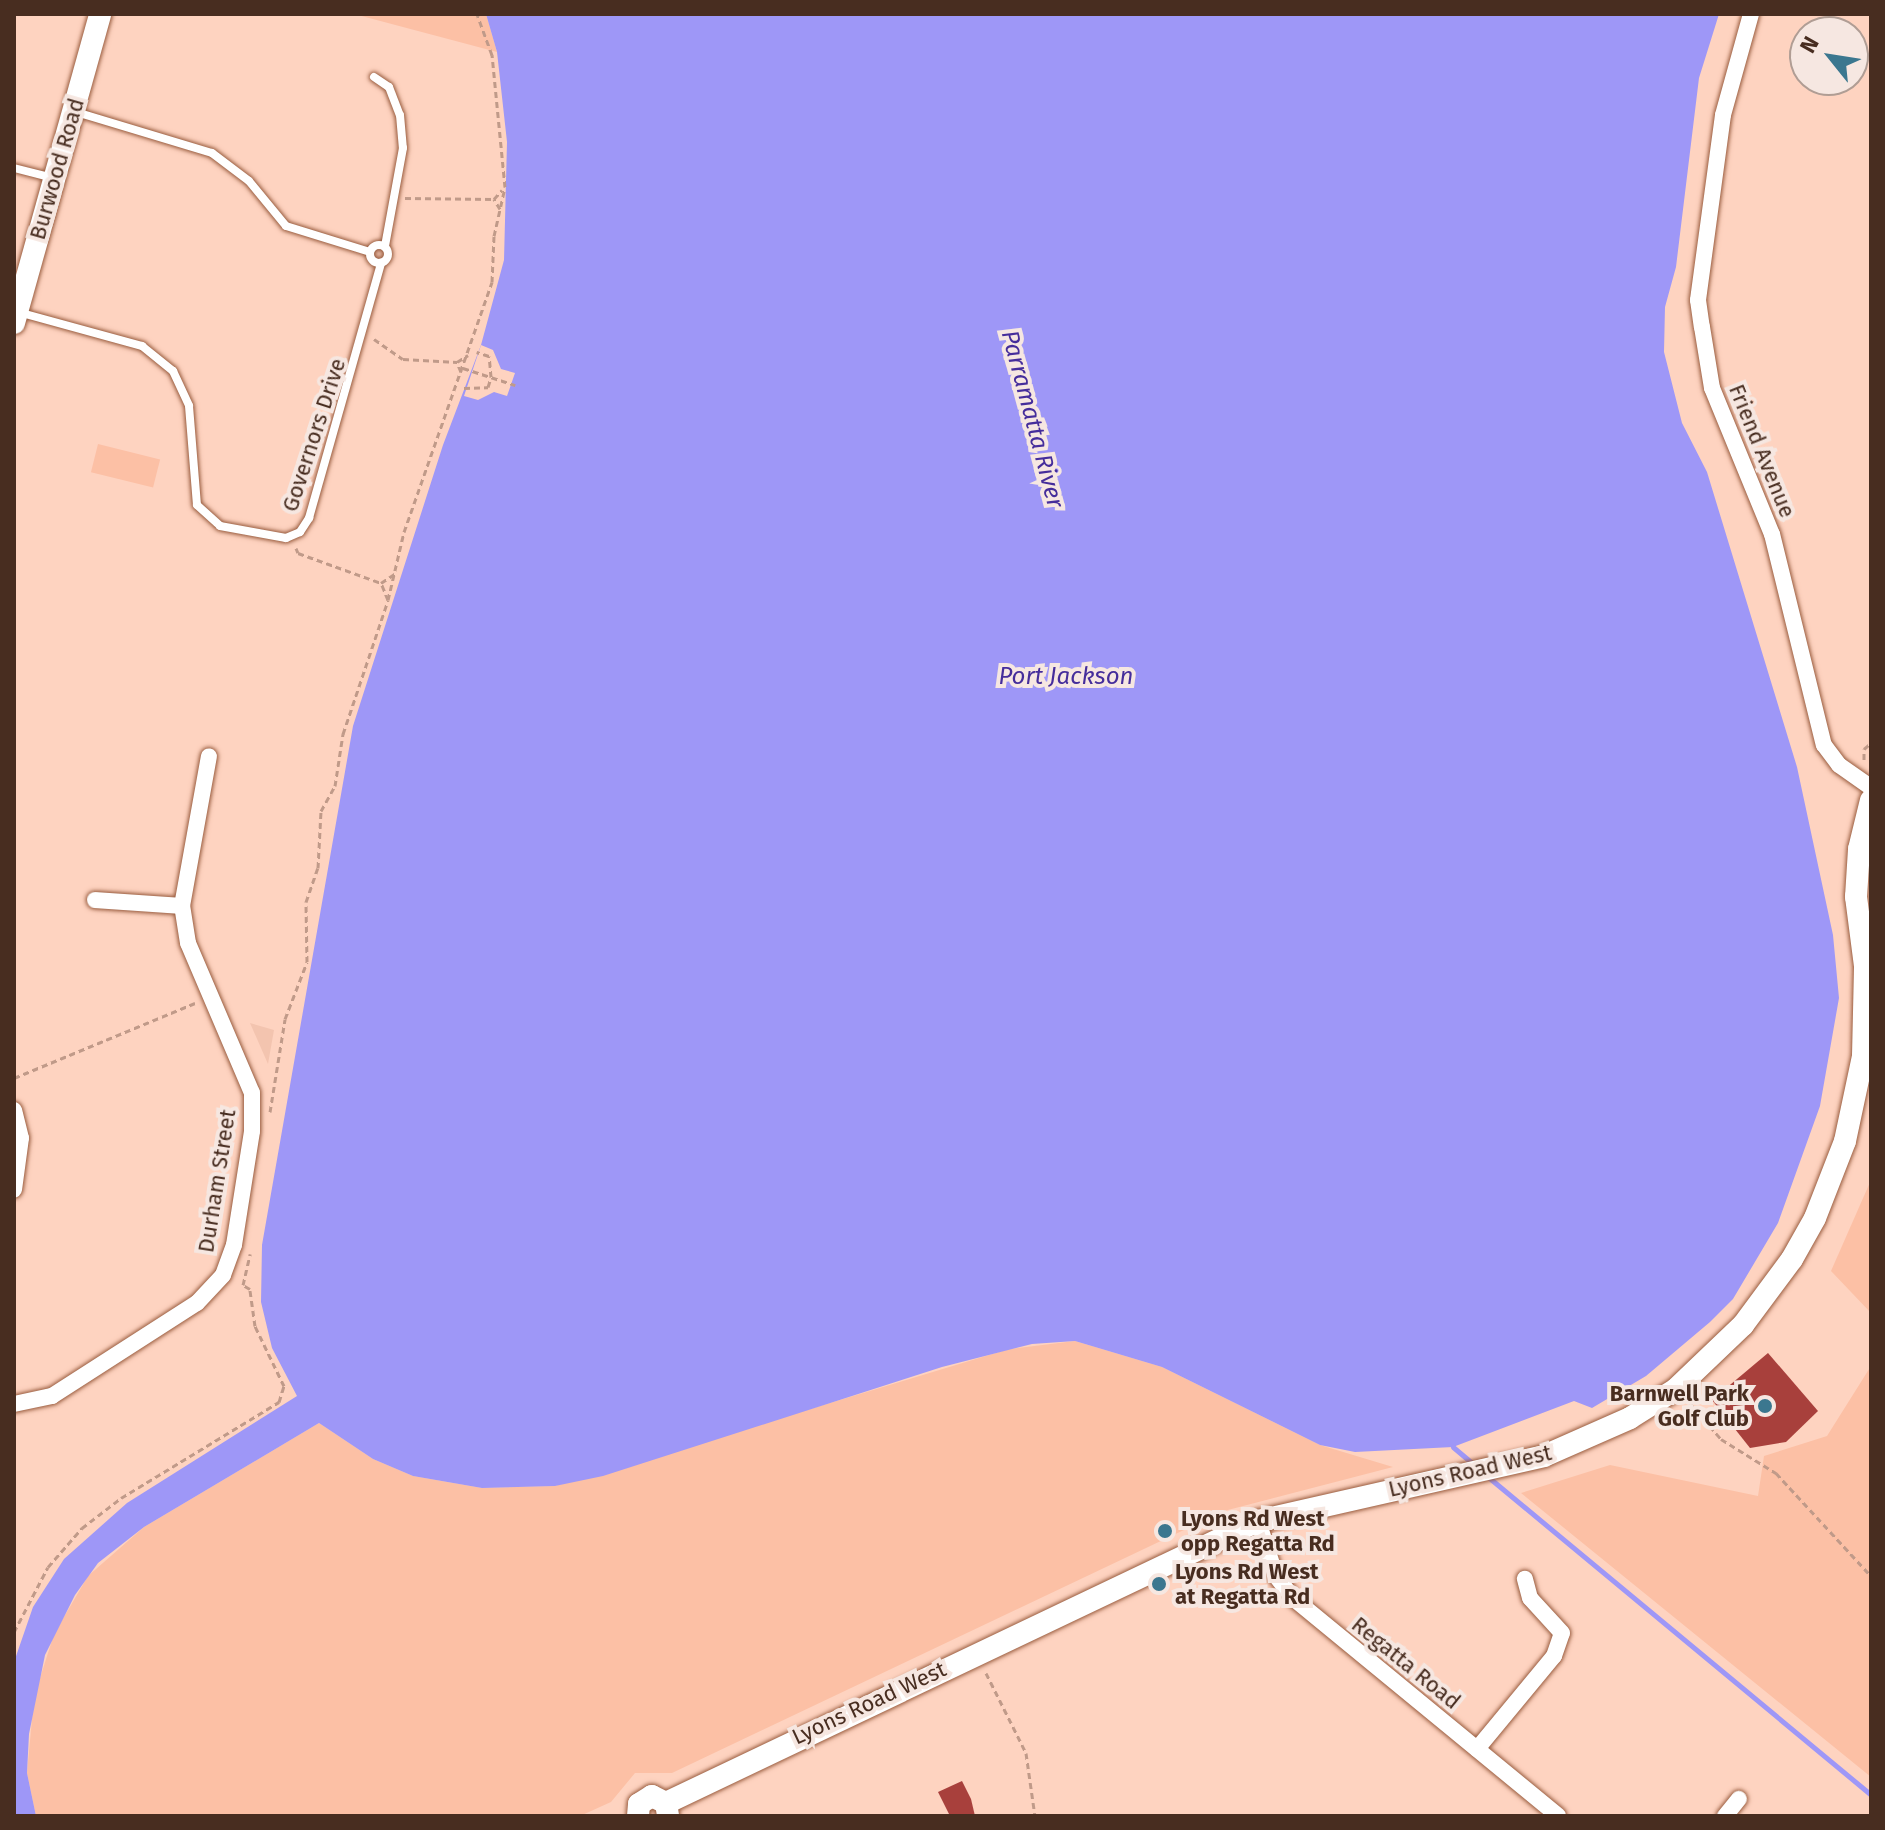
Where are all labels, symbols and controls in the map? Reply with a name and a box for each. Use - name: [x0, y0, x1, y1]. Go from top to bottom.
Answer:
- north arrow: [1789, 16, 1869, 96]
- text: N: [1794, 32, 1825, 58]
- street label: Burwood Road: [24, 95, 90, 243]
- water label: Parramatta River: [994, 327, 1070, 511]
- street label: Governors Drive: [277, 355, 351, 515]
- street label: Friend Avenue: [1723, 380, 1801, 522]
- water label: Port Jackson: [999, 663, 1133, 691]
- street label: Durham Street: [193, 1107, 241, 1255]
- place label: Barnwell Park Golf Club: [1610, 1380, 1749, 1432]
- marker: Barnwell Park Golf Club: [1756, 1397, 1774, 1415]
- street label: Lyons Road West: [1386, 1439, 1554, 1503]
- place label: Lyons Rd West opp Regatta Rd: [1181, 1505, 1335, 1556]
- marker: Lyons Rd West opp Regatta Rd: [1156, 1522, 1174, 1540]
- place label: Lyons Rd West at Regatta Rd: [1175, 1558, 1319, 1610]
- marker: Lyons Rd West at Regatta Rd: [1150, 1575, 1168, 1593]
- street label: Regatta Road: [1346, 1611, 1466, 1715]
- street label: Lyons Road West: [788, 1656, 950, 1750]

